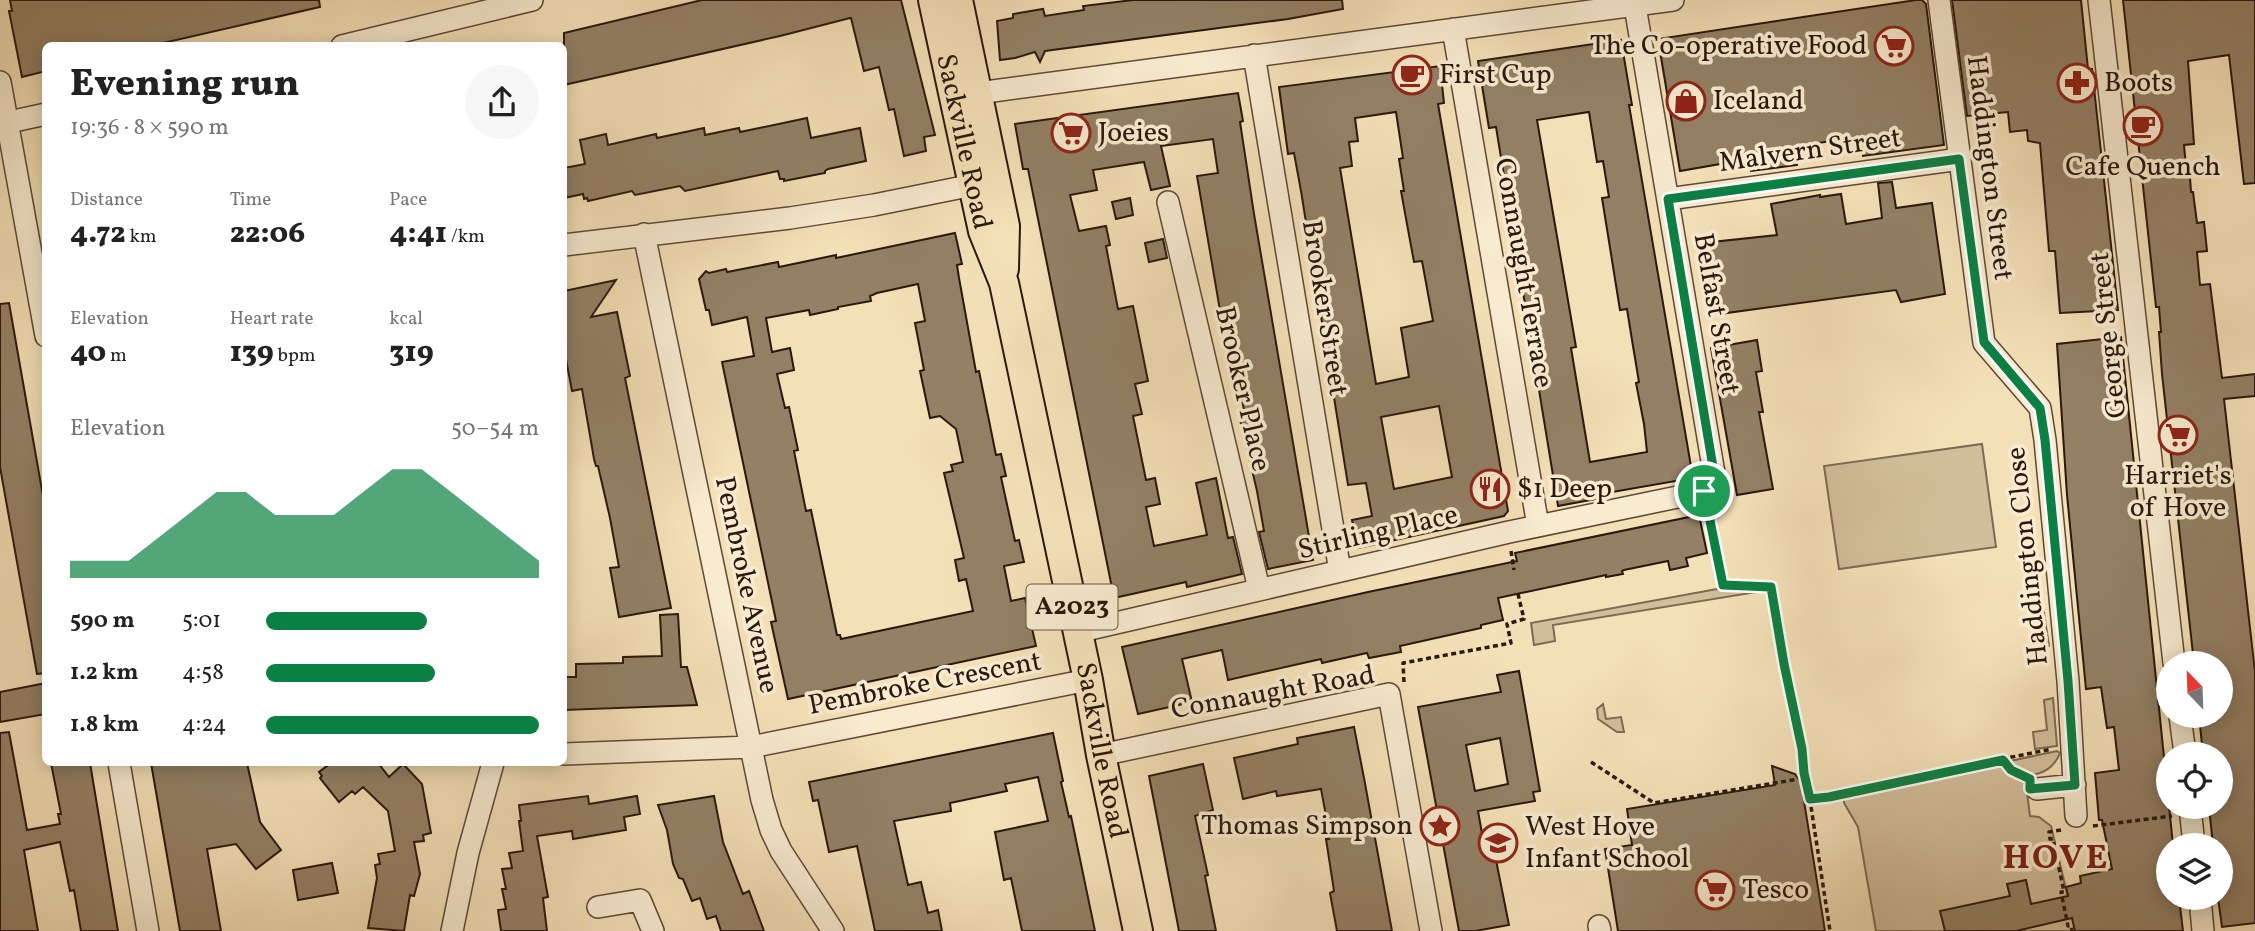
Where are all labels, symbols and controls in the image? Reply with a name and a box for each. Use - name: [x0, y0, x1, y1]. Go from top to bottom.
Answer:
- supermarket icon: The Co-operative Food: [1873, 25, 1915, 67]
- place label: The Co-operative Food: [1590, 27, 1867, 66]
- street label: Sackville Road: [926, 50, 1002, 233]
- street label: Haddington Street: [1956, 53, 2022, 283]
- cafe icon: First Cup: [1391, 54, 1433, 96]
- place label: First Cup: [1439, 56, 1552, 95]
- text: Evening run: [70, 59, 300, 112]
- pharmacy icon: Boots: [2056, 62, 2098, 104]
- place label: Boots: [2104, 64, 2173, 103]
- button: share: [465, 65, 539, 139]
- shop icon: Iceland: [1665, 80, 1707, 122]
- place label: Iceland: [1713, 82, 1804, 121]
- cafe icon: Cafe Quench: [2122, 105, 2164, 147]
- text: 19:36 · 8 × 590 m: [70, 112, 229, 144]
- supermarket icon: Joeies: [1050, 112, 1092, 154]
- place label: Joeies: [1098, 114, 1169, 153]
- street label: Malvern Street: [1716, 119, 1904, 183]
- place label: Cafe Quench: [2065, 148, 2221, 187]
- street label: Connaught Terrace: [1484, 155, 1562, 391]
- text: Distance: [70, 187, 143, 213]
- text: Time: [230, 187, 271, 213]
- text: Pace: [389, 187, 427, 213]
- text: 4.72: [70, 213, 126, 255]
- text: 22:06: [230, 213, 305, 255]
- text: 4:41: [389, 213, 447, 255]
- street label: Brooker Street: [1291, 217, 1357, 399]
- text: km: [126, 224, 157, 250]
- text: /km: [447, 224, 485, 250]
- street label: Belfast Street: [1683, 230, 1749, 398]
- street label: George Street: [2081, 250, 2137, 420]
- street label: Brooker Place: [1204, 303, 1280, 475]
- text: Elevation: [70, 306, 149, 332]
- text: Heart rate: [230, 306, 314, 332]
- text: kcal: [389, 306, 423, 332]
- text: 40: [70, 332, 106, 374]
- text: 139: [230, 332, 274, 374]
- text: 319: [389, 332, 434, 374]
- text: m: [106, 343, 127, 369]
- text: bpm: [274, 343, 316, 369]
- text: Elevation: [70, 413, 166, 445]
- text: 50–54 m: [451, 413, 539, 445]
- supermarket icon: Harriet's of Hove: [2157, 414, 2199, 456]
- street label: Haddington Close: [1997, 445, 2059, 667]
- place label: Harriet's of Hove: [2124, 457, 2232, 528]
- pin: [1674, 461, 1734, 521]
- restaurant icon: $1 Deep: [1469, 468, 1511, 510]
- place label: $1 Deep: [1517, 470, 1612, 509]
- icon: arrive: [1685, 472, 1723, 510]
- street label: Pembroke Avenue: [704, 473, 788, 697]
- street label: Stirling Place: [1294, 496, 1462, 570]
- road number: A2023: [1026, 584, 1118, 629]
- text: 590 m: [70, 605, 135, 637]
- text: 5:01: [182, 605, 221, 637]
- street label: Pembroke Crescent: [805, 642, 1045, 726]
- north arrow: [2156, 651, 2233, 728]
- map controls: [2156, 651, 2233, 910]
- street label: Connaught Road: [1168, 656, 1378, 730]
- text: 1.2 km: [70, 657, 139, 689]
- text: 4:58: [182, 657, 224, 689]
- street label: Sackville Road: [1065, 659, 1138, 842]
- text: 1.8 km: [70, 709, 139, 741]
- text: 4:24: [182, 709, 227, 741]
- button: locate: [2156, 742, 2233, 819]
- place icon: Thomas Simpson: [1419, 805, 1461, 847]
- place label: Thomas Simpson: [1201, 807, 1413, 846]
- place label: West Hove Infant School: [1525, 808, 1689, 879]
- school or university icon: West Hove Infant School: [1477, 822, 1519, 864]
- button: layers: [2156, 833, 2233, 910]
- district label: HOVE: [2003, 835, 2109, 883]
- supermarket icon: Tesco: [1694, 869, 1736, 911]
- place label: Tesco: [1742, 871, 1809, 910]

